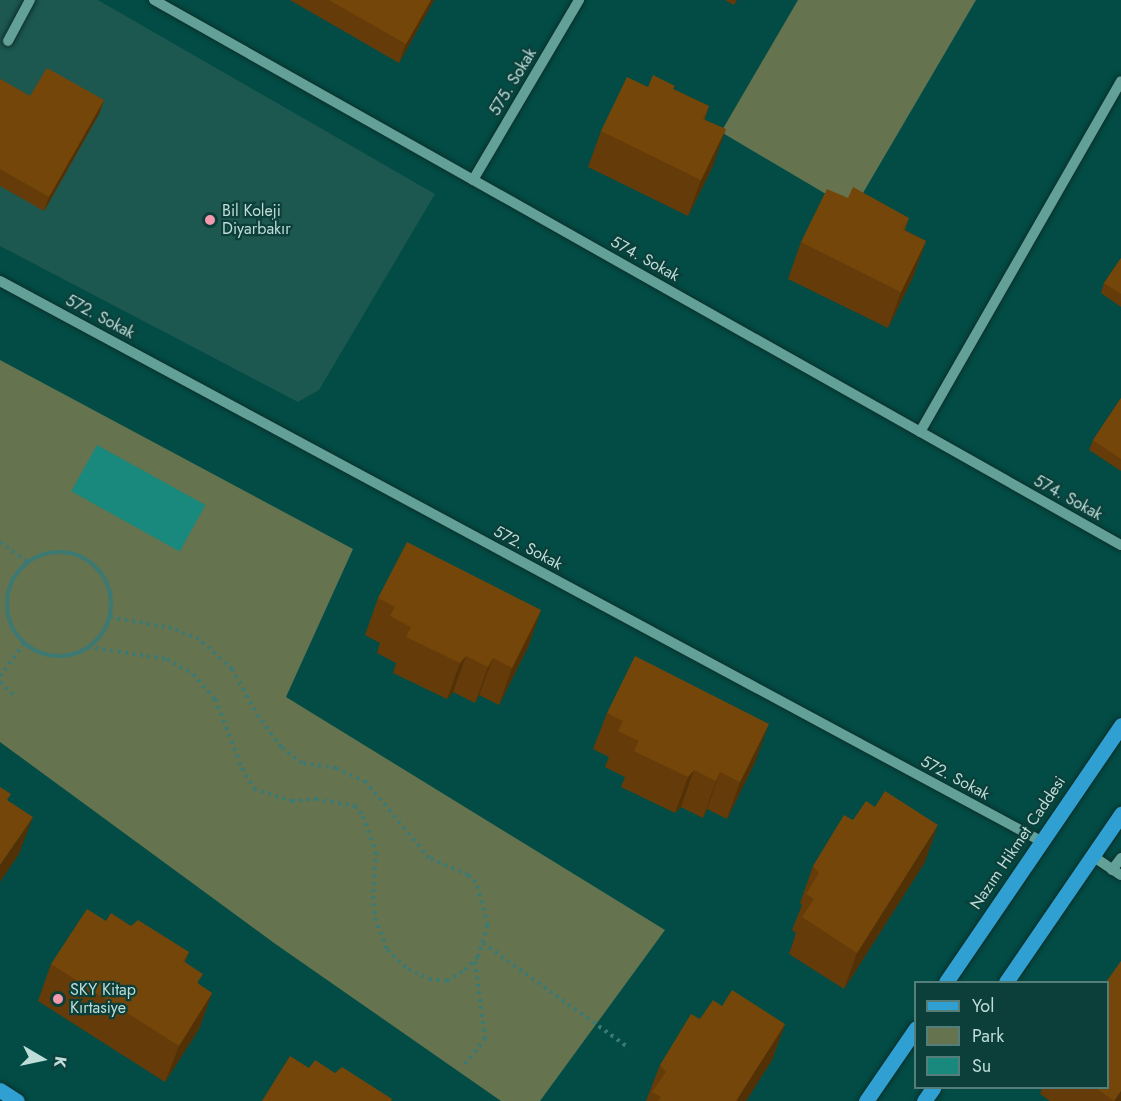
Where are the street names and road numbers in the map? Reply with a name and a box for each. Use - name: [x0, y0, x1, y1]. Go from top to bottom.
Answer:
- street label: 575. Sokak: [485, 45, 541, 119]
- street label: 574. Sokak: [607, 232, 683, 286]
- street label: 572. Sokak: [62, 291, 138, 343]
- street label: 574. Sokak: [1030, 471, 1106, 525]
- street label: 572. Sokak: [490, 522, 566, 574]
- street label: 572. Sokak: [917, 752, 993, 804]
- street label: Nazım Hikmet Caddesi: [966, 773, 1070, 913]

